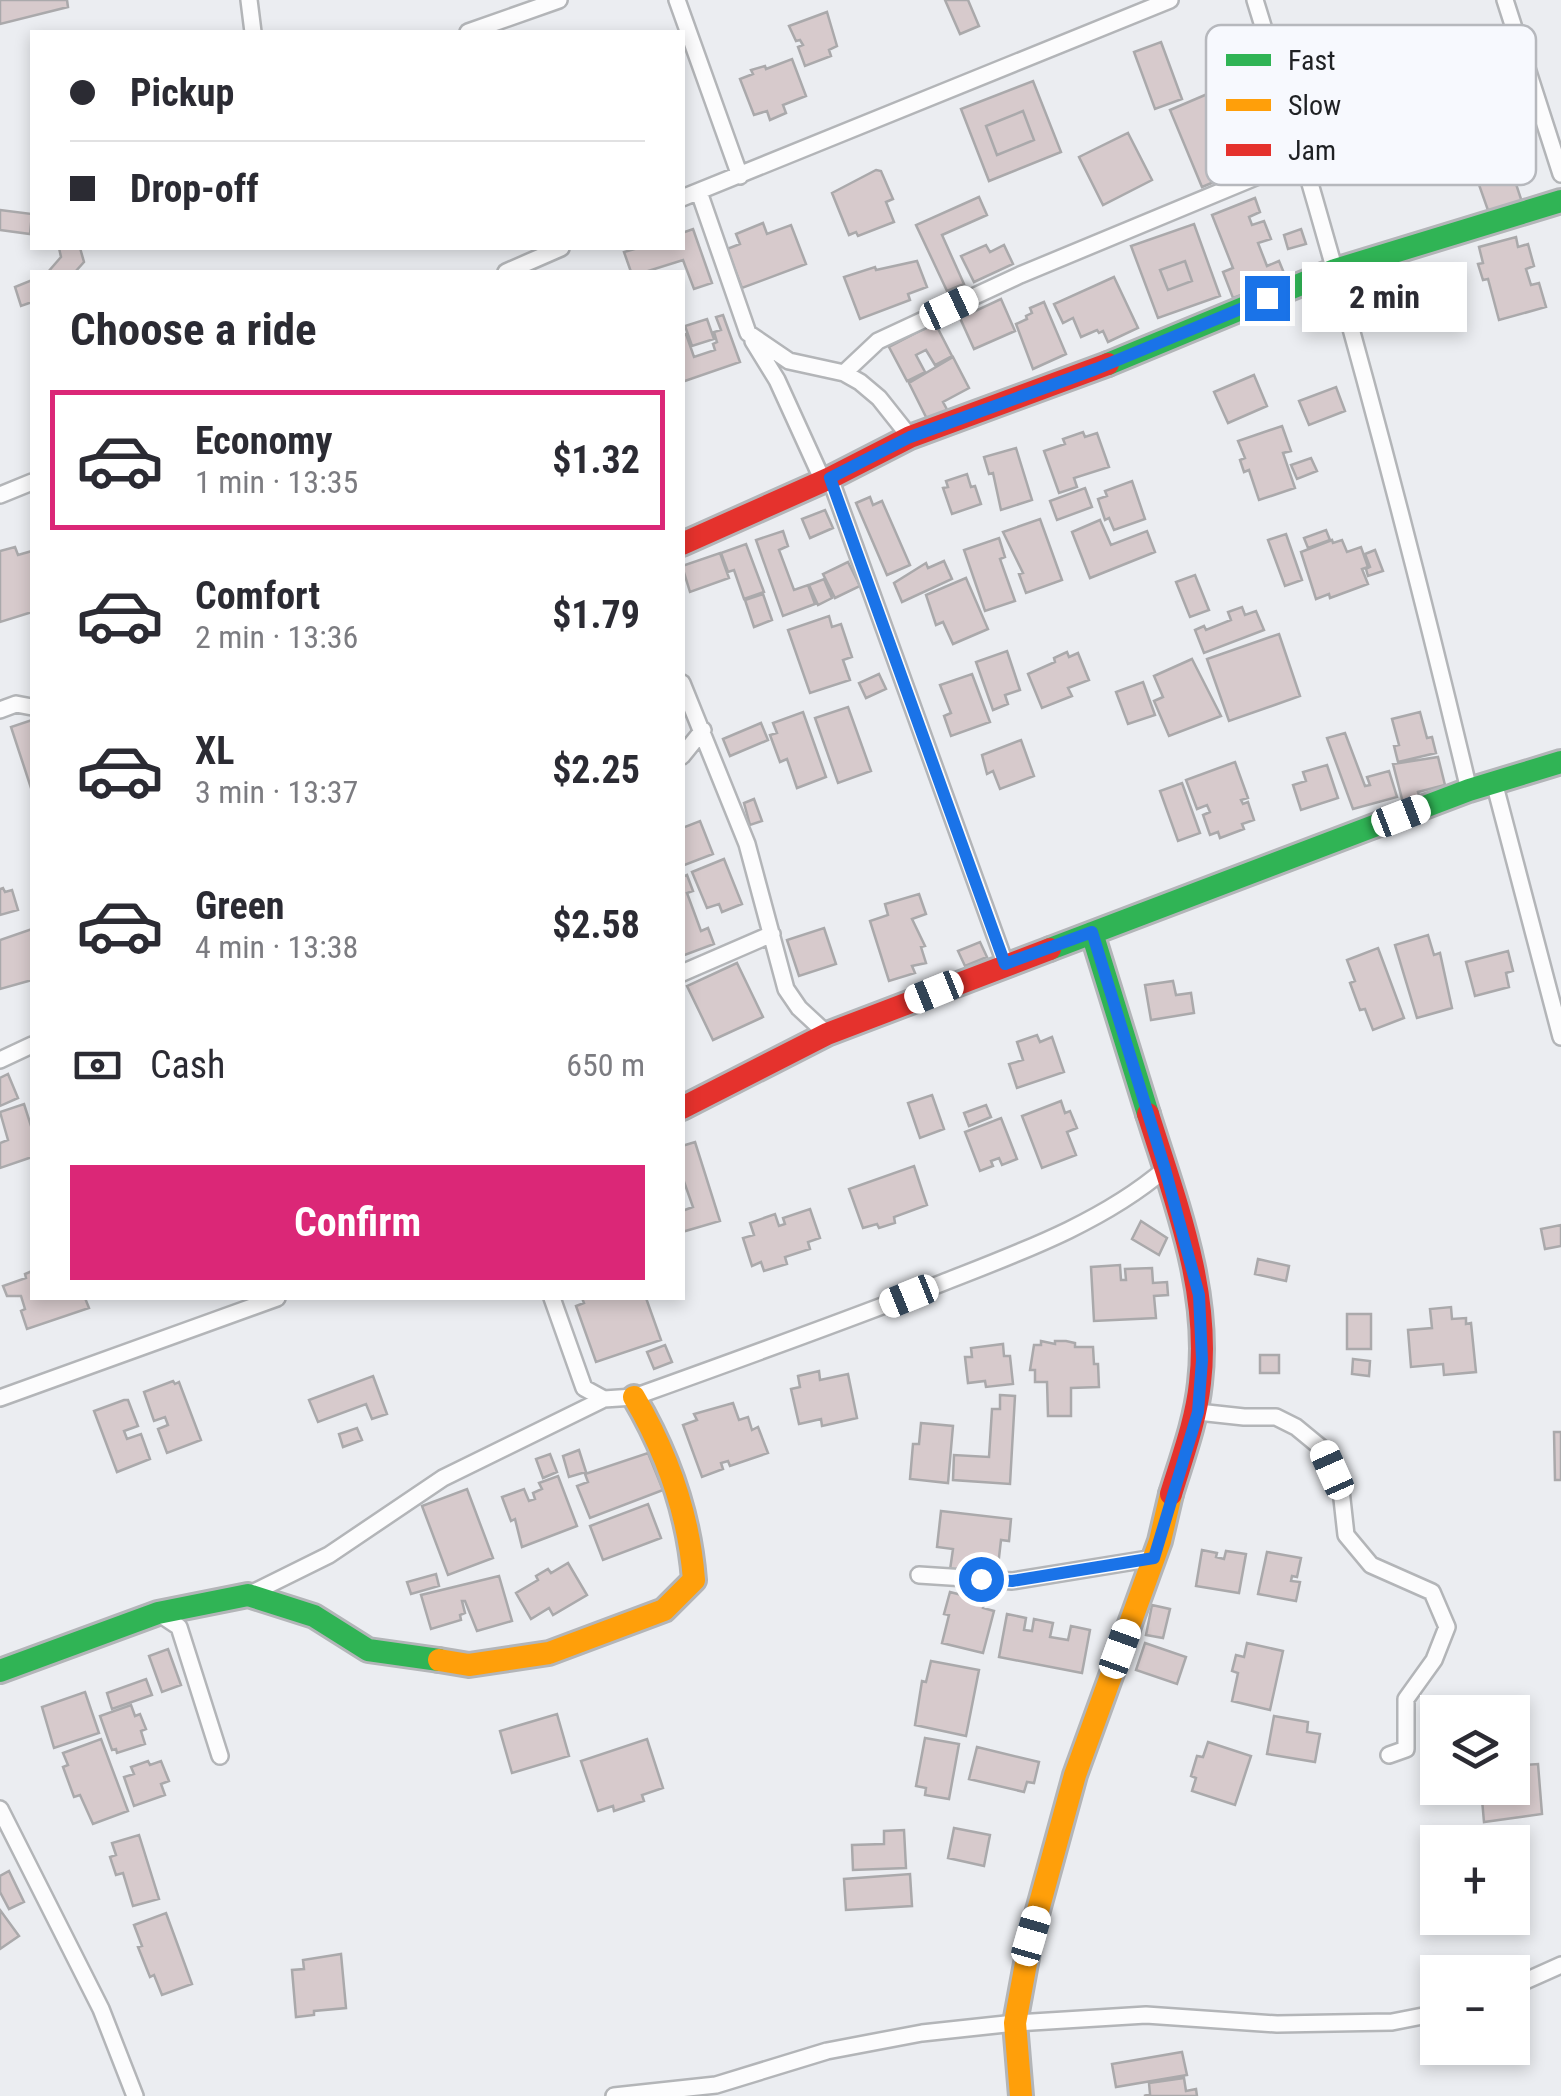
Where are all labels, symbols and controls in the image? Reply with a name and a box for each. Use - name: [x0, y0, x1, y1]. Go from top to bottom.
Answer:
- legend: [1206, 25, 1536, 185]
- text: Fast: [1288, 44, 1335, 77]
- text: Pickup: [130, 71, 234, 115]
- text: Slow: [1288, 89, 1341, 122]
- text: Jam: [1288, 134, 1336, 167]
- text: Drop-off: [130, 167, 259, 211]
- callout: 2 min: [1302, 263, 1467, 333]
- route end: [1245, 276, 1290, 321]
- text: 2 min: [1349, 278, 1420, 316]
- car: [915, 282, 983, 334]
- text: Choose a ride: [70, 303, 317, 356]
- icon: car: [75, 415, 165, 505]
- text: Economy: [195, 419, 332, 463]
- text: $1.32: [552, 438, 640, 482]
- text: 1 min · 13:35: [195, 463, 358, 501]
- icon: car: [75, 570, 165, 660]
- text: Comfort: [195, 574, 320, 618]
- text: $1.79: [552, 593, 640, 637]
- text: 2 min · 13:36: [195, 618, 358, 656]
- icon: car: [75, 725, 165, 815]
- text: XL: [195, 729, 234, 773]
- text: $2.25: [552, 748, 640, 792]
- text: 3 min · 13:37: [195, 773, 358, 811]
- car: [1368, 791, 1434, 841]
- icon: car: [75, 880, 165, 970]
- text: Green: [195, 884, 285, 928]
- text: $2.58: [552, 903, 640, 947]
- text: 4 min · 13:38: [195, 928, 358, 966]
- car: [901, 967, 967, 1017]
- icon: cash: [70, 1038, 125, 1093]
- text: Cash: [150, 1043, 225, 1087]
- text: 650 m: [566, 1046, 645, 1084]
- button: Confirm: [70, 1165, 645, 1280]
- car: [876, 1271, 942, 1321]
- car: [1306, 1436, 1358, 1504]
- route start: [959, 1557, 1004, 1602]
- car: [1096, 1616, 1144, 1682]
- map controls: [1420, 1695, 1530, 2065]
- button: layers: [1420, 1695, 1530, 1805]
- button: +: [1420, 1825, 1530, 1935]
- car: [1008, 1903, 1054, 1969]
- button: −: [1420, 1955, 1530, 2065]

